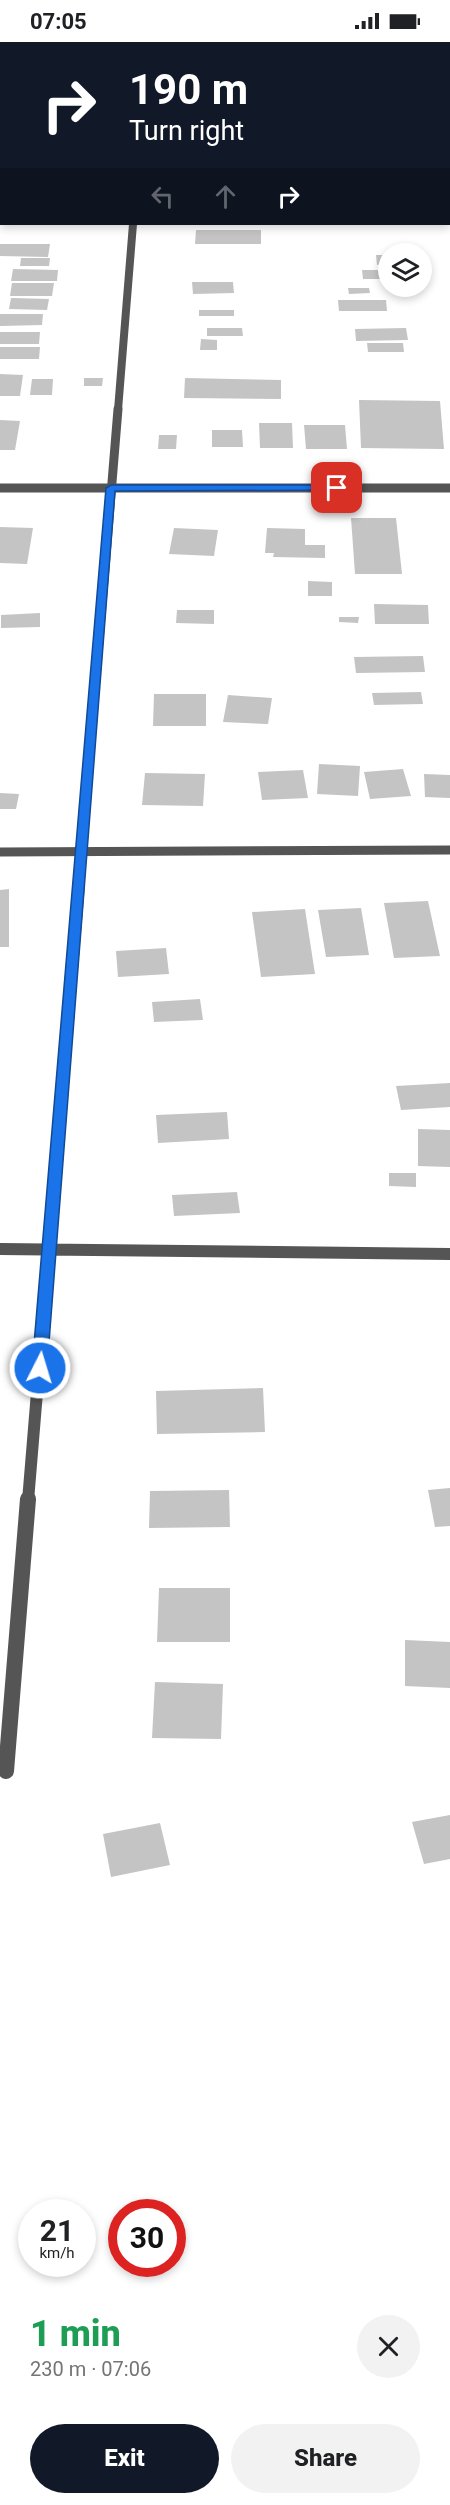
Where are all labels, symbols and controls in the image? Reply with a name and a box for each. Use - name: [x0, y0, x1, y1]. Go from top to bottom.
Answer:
- text: 07:05: [30, 9, 87, 34]
- text: 190 m: [129, 65, 248, 114]
- icon: right: [30, 66, 108, 144]
- text: Turn right: [129, 115, 244, 147]
- icon: left: [146, 180, 179, 213]
- icon: ahead: [209, 180, 242, 213]
- icon: right: [272, 180, 305, 213]
- map controls: [378, 243, 432, 297]
- button: layers: [378, 243, 432, 297]
- pin: [311, 462, 362, 513]
- icon: arrive: [320, 471, 353, 504]
- position arrow: [8, 1336, 72, 1400]
- speed limit sign: 30: [108, 2199, 186, 2277]
- text: 21: [40, 2213, 74, 2248]
- text: km/h: [39, 2244, 75, 2262]
- text: 1 min: [30, 2313, 121, 2355]
- button: close: [357, 2315, 420, 2378]
- text: 230 m · 07:06: [30, 2357, 151, 2381]
- button: Exit: [30, 2424, 219, 2493]
- button: Share: [231, 2424, 420, 2493]

